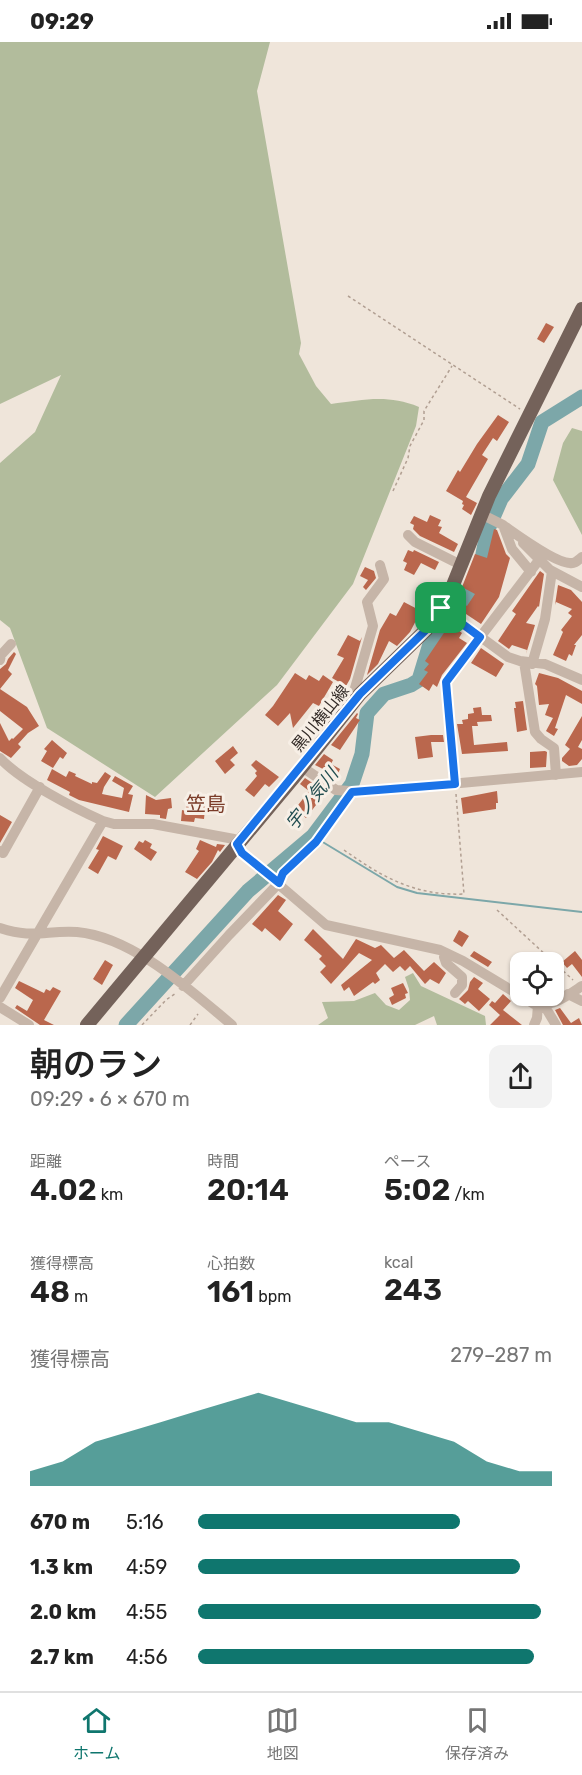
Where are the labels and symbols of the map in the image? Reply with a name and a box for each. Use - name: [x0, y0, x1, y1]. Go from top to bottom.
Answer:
- pin: [415, 582, 466, 633]
- street label: 黒川横山線: [288, 681, 353, 755]
- water label: 宇ノ気川: [281, 762, 344, 834]
- district label: 笠島: [186, 792, 226, 816]

